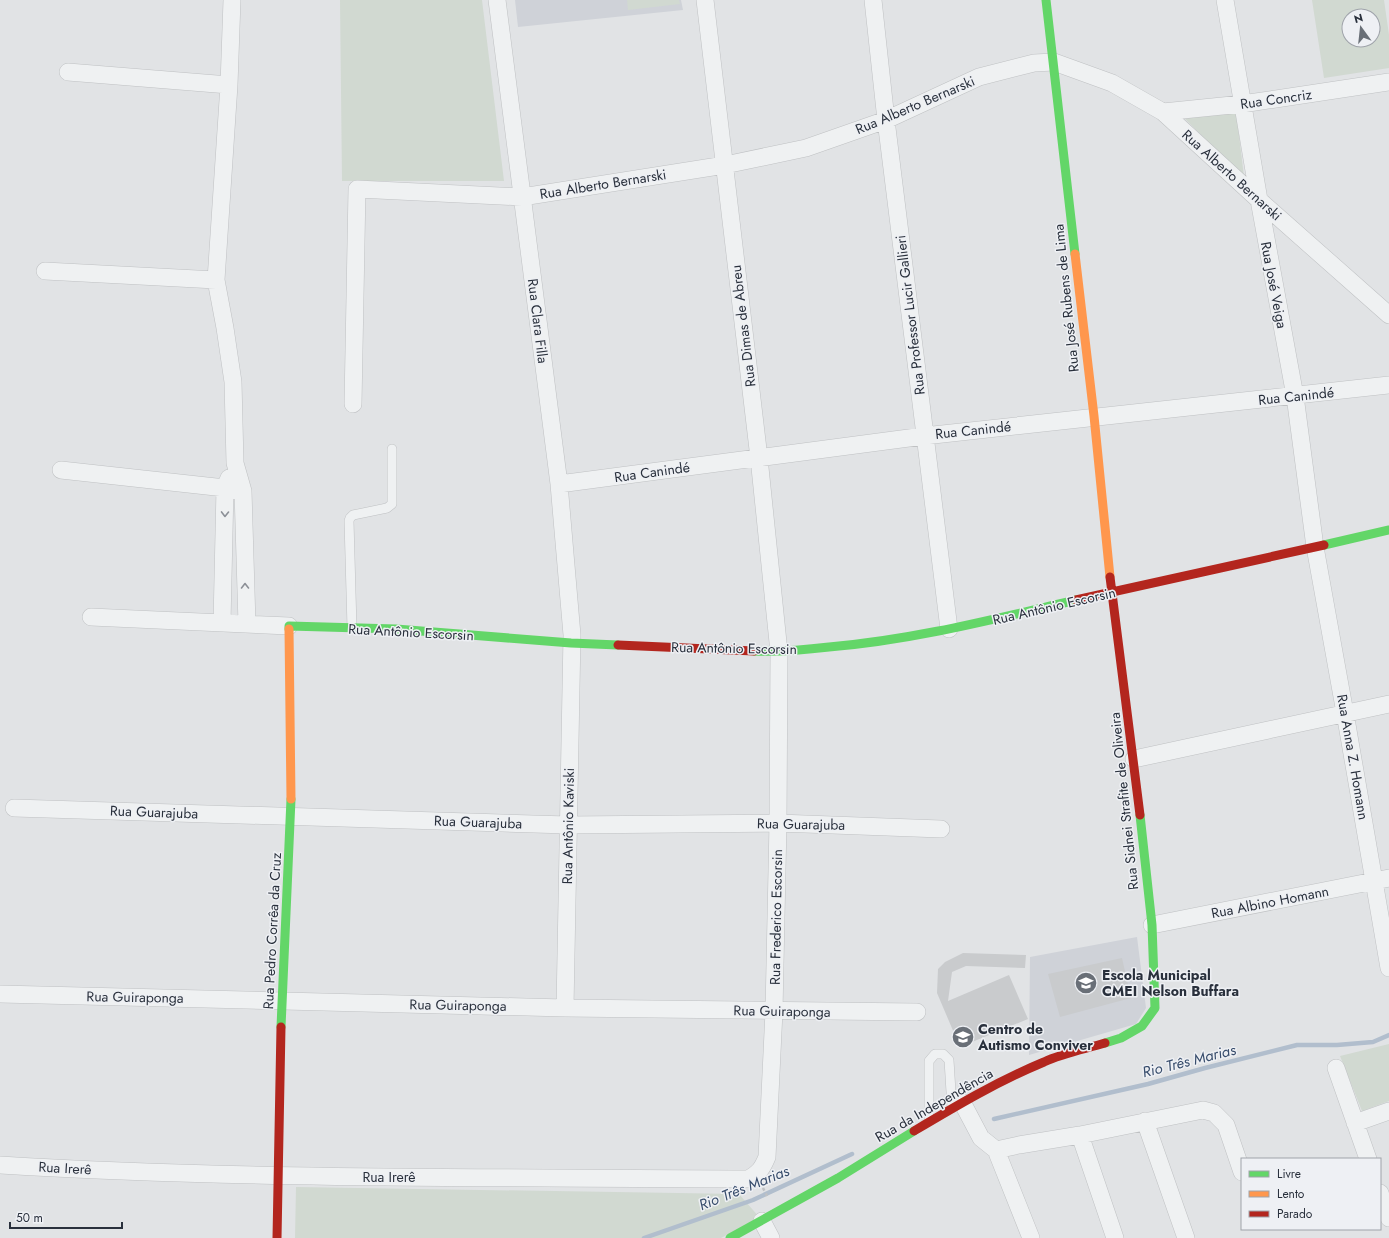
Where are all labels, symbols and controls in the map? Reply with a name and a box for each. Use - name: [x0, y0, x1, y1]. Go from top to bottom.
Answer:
- north arrow: [1341, 8, 1381, 48]
- text: N: [1352, 9, 1365, 27]
- street label: Rua Alberto Bernarski: [852, 71, 978, 139]
- street label: Rua Concriz: [1239, 84, 1314, 114]
- street label: Rua Alberto Bernarski: [1178, 125, 1286, 225]
- street label: Rua Alberto Bernarski: [538, 164, 668, 204]
- street label: Rua José Rubens de Lima: [1048, 223, 1084, 373]
- street label: Rua Professor Lucir Gallieri: [890, 234, 930, 396]
- street label: Rua José Veiga: [1256, 240, 1292, 330]
- street label: Rua Dimas de Abreu: [726, 264, 760, 388]
- street label: Rua Clara Filla: [523, 277, 553, 365]
- street label: Rua Canindé: [1257, 382, 1335, 410]
- street label: Rua Canindé: [934, 416, 1012, 444]
- street label: Rua Canindé: [613, 457, 691, 487]
- one-way arrow: [221, 511, 229, 517]
- street label: Rua Antônio Escorsin: [991, 582, 1117, 630]
- one-way arrow: [241, 583, 249, 589]
- street label: Rua Antônio Escorsin: [348, 619, 474, 645]
- street label: Rua Antônio Escorsin: [671, 637, 797, 659]
- street label: Rua Anna Z. Homann: [1332, 693, 1374, 821]
- street label: Rua Sidnei Strafite de Oliveira: [1105, 711, 1143, 891]
- street label: Rua Antônio Kaviski: [557, 768, 579, 884]
- street label: Rua Guarajuba: [110, 800, 198, 824]
- street label: Rua Guarajuba: [434, 810, 522, 834]
- street label: Rua Guarajuba: [757, 813, 845, 835]
- street label: Rua Frederico Escorsin: [765, 849, 787, 985]
- street label: Rua Pedro Corrêa da Cruz: [258, 852, 286, 1010]
- street label: Rua Albino Homann: [1209, 881, 1331, 923]
- place label: Escola Municipal CMEI Nelson Buffara: [1102, 965, 1239, 1001]
- school or university icon: Escola Municipal CMEI Nelson Buffara: [1073, 970, 1099, 996]
- street label: Rua Guiraponga: [86, 986, 184, 1008]
- street label: Rua Guiraponga: [409, 994, 507, 1016]
- street label: Rua Guiraponga: [733, 1000, 831, 1022]
- place label: Centro de Autismo Conviver: [977, 1019, 1093, 1055]
- school or university icon: Centro de Autismo Conviver: [950, 1024, 976, 1050]
- water label: Rio Três Marias: [1140, 1039, 1238, 1083]
- street label: Rua da Independência: [871, 1063, 997, 1147]
- street label: Rua Irerê: [38, 1157, 92, 1179]
- legend: [1241, 1158, 1381, 1230]
- water label: Rio Três Marias: [696, 1160, 793, 1216]
- text: Livre: [1277, 1165, 1301, 1183]
- street label: Rua Irerê: [362, 1167, 416, 1187]
- text: Lento: [1277, 1185, 1305, 1203]
- scale bar: [10, 1204, 122, 1230]
- text: Parado: [1277, 1205, 1313, 1223]
- text: 50 m: [16, 1209, 43, 1227]

